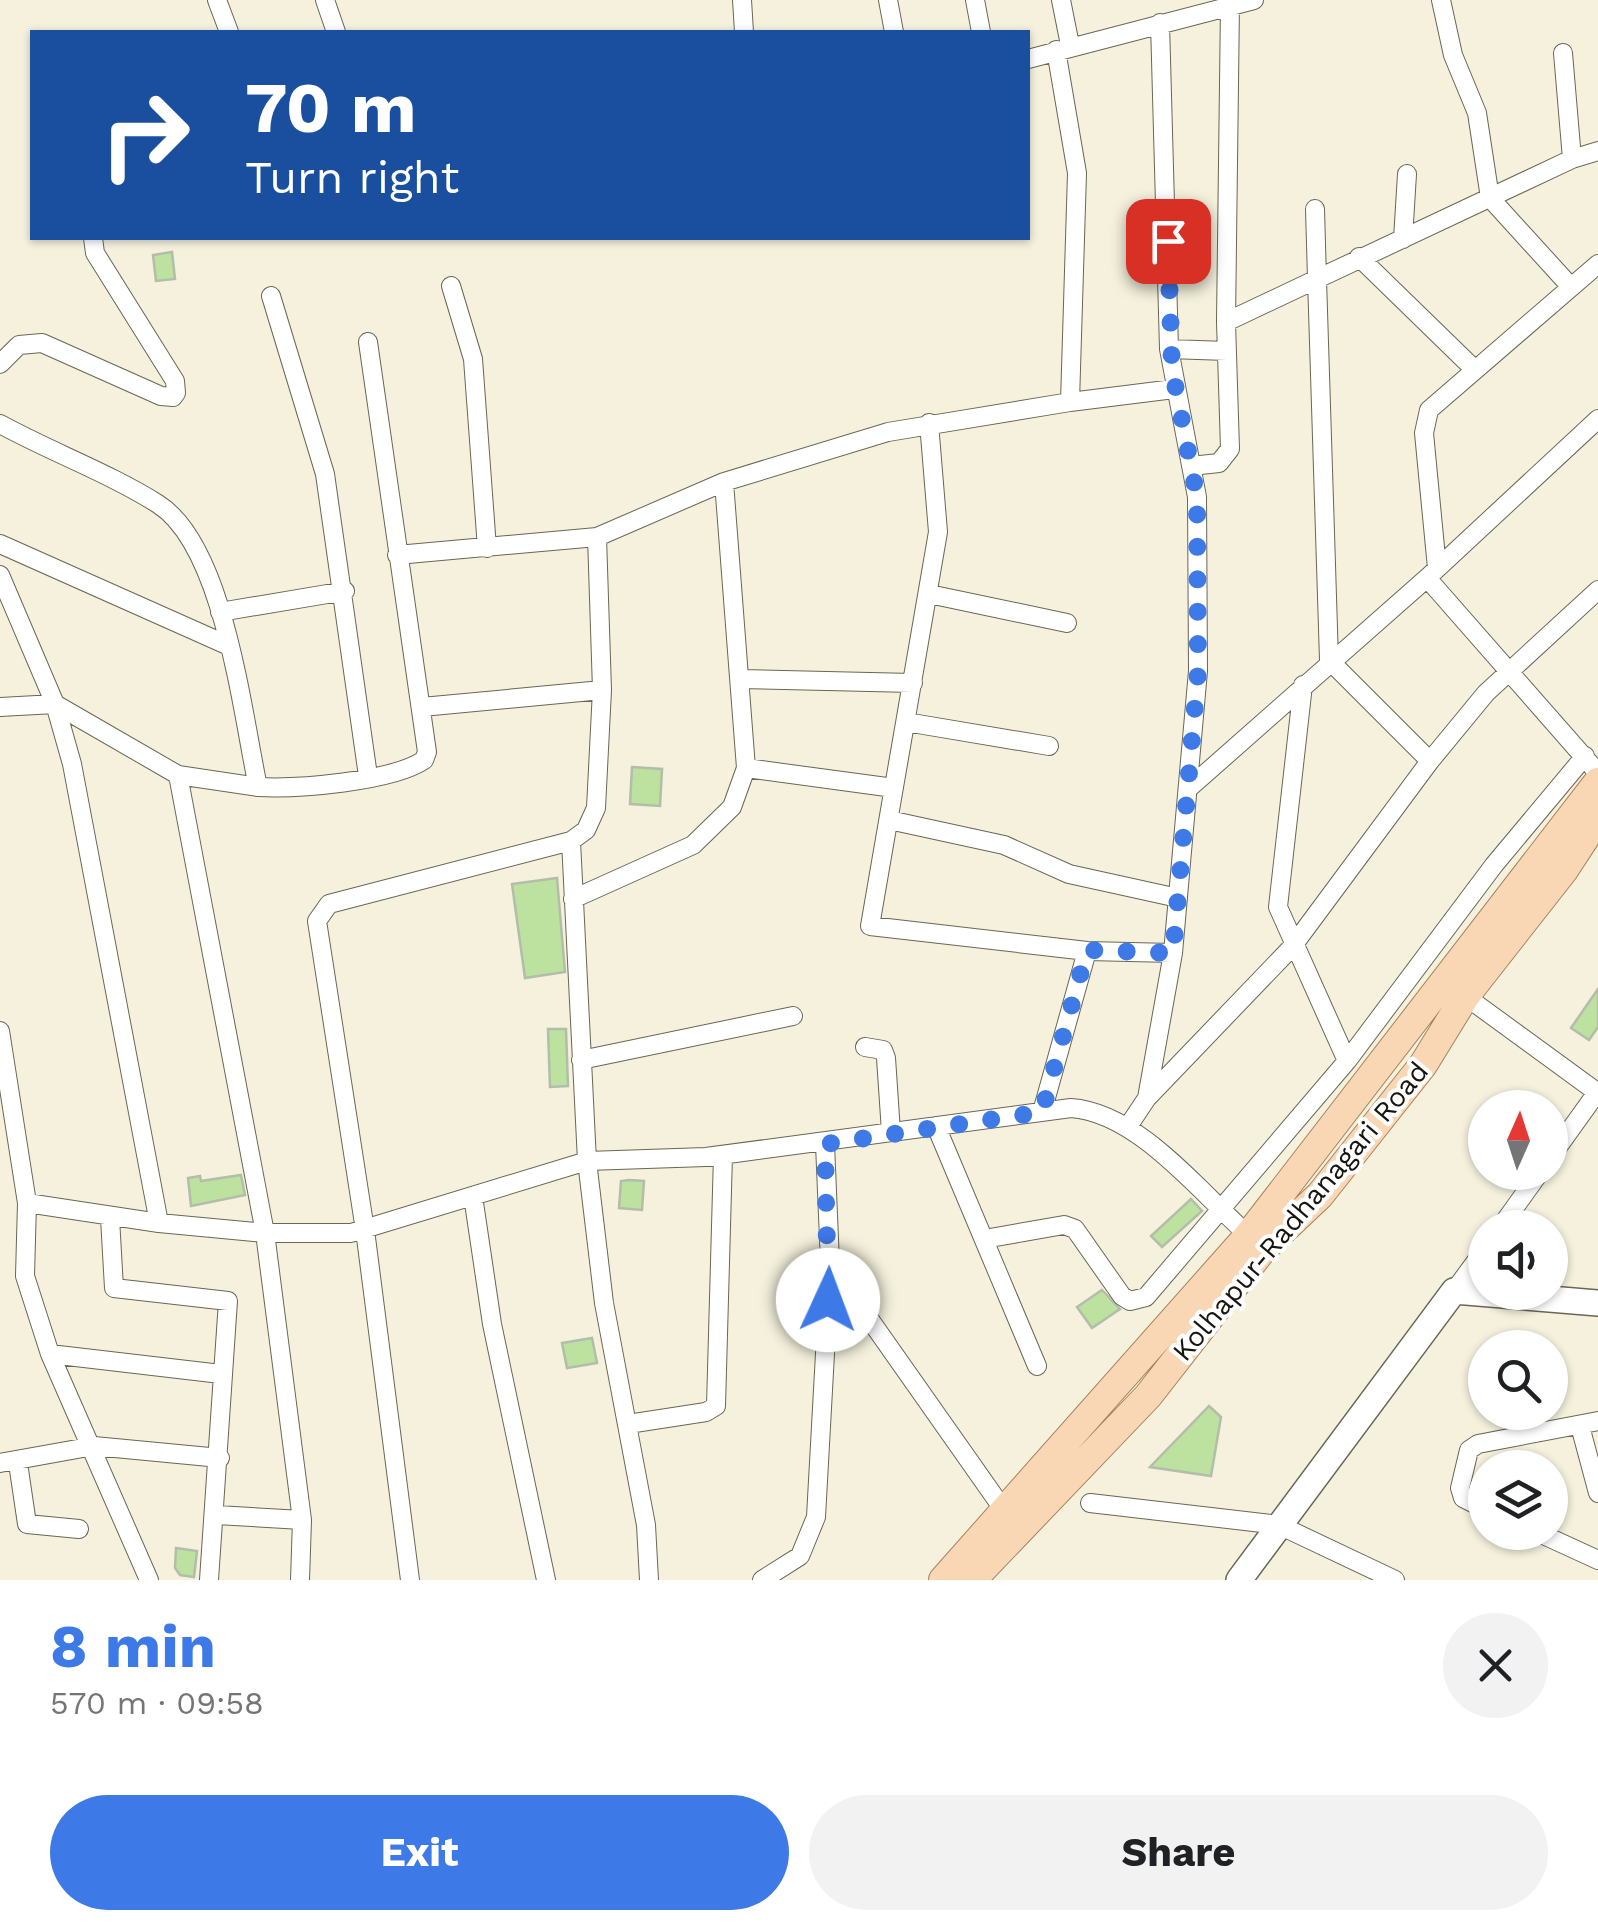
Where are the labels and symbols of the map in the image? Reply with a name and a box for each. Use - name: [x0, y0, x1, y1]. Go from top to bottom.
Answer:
- pin: [1126, 199, 1211, 284]
- street label: Kolhapur-Radhanagari Road: [1166, 1055, 1435, 1368]
- north arrow: [1468, 1090, 1568, 1190]
- position arrow: [776, 1248, 880, 1352]

